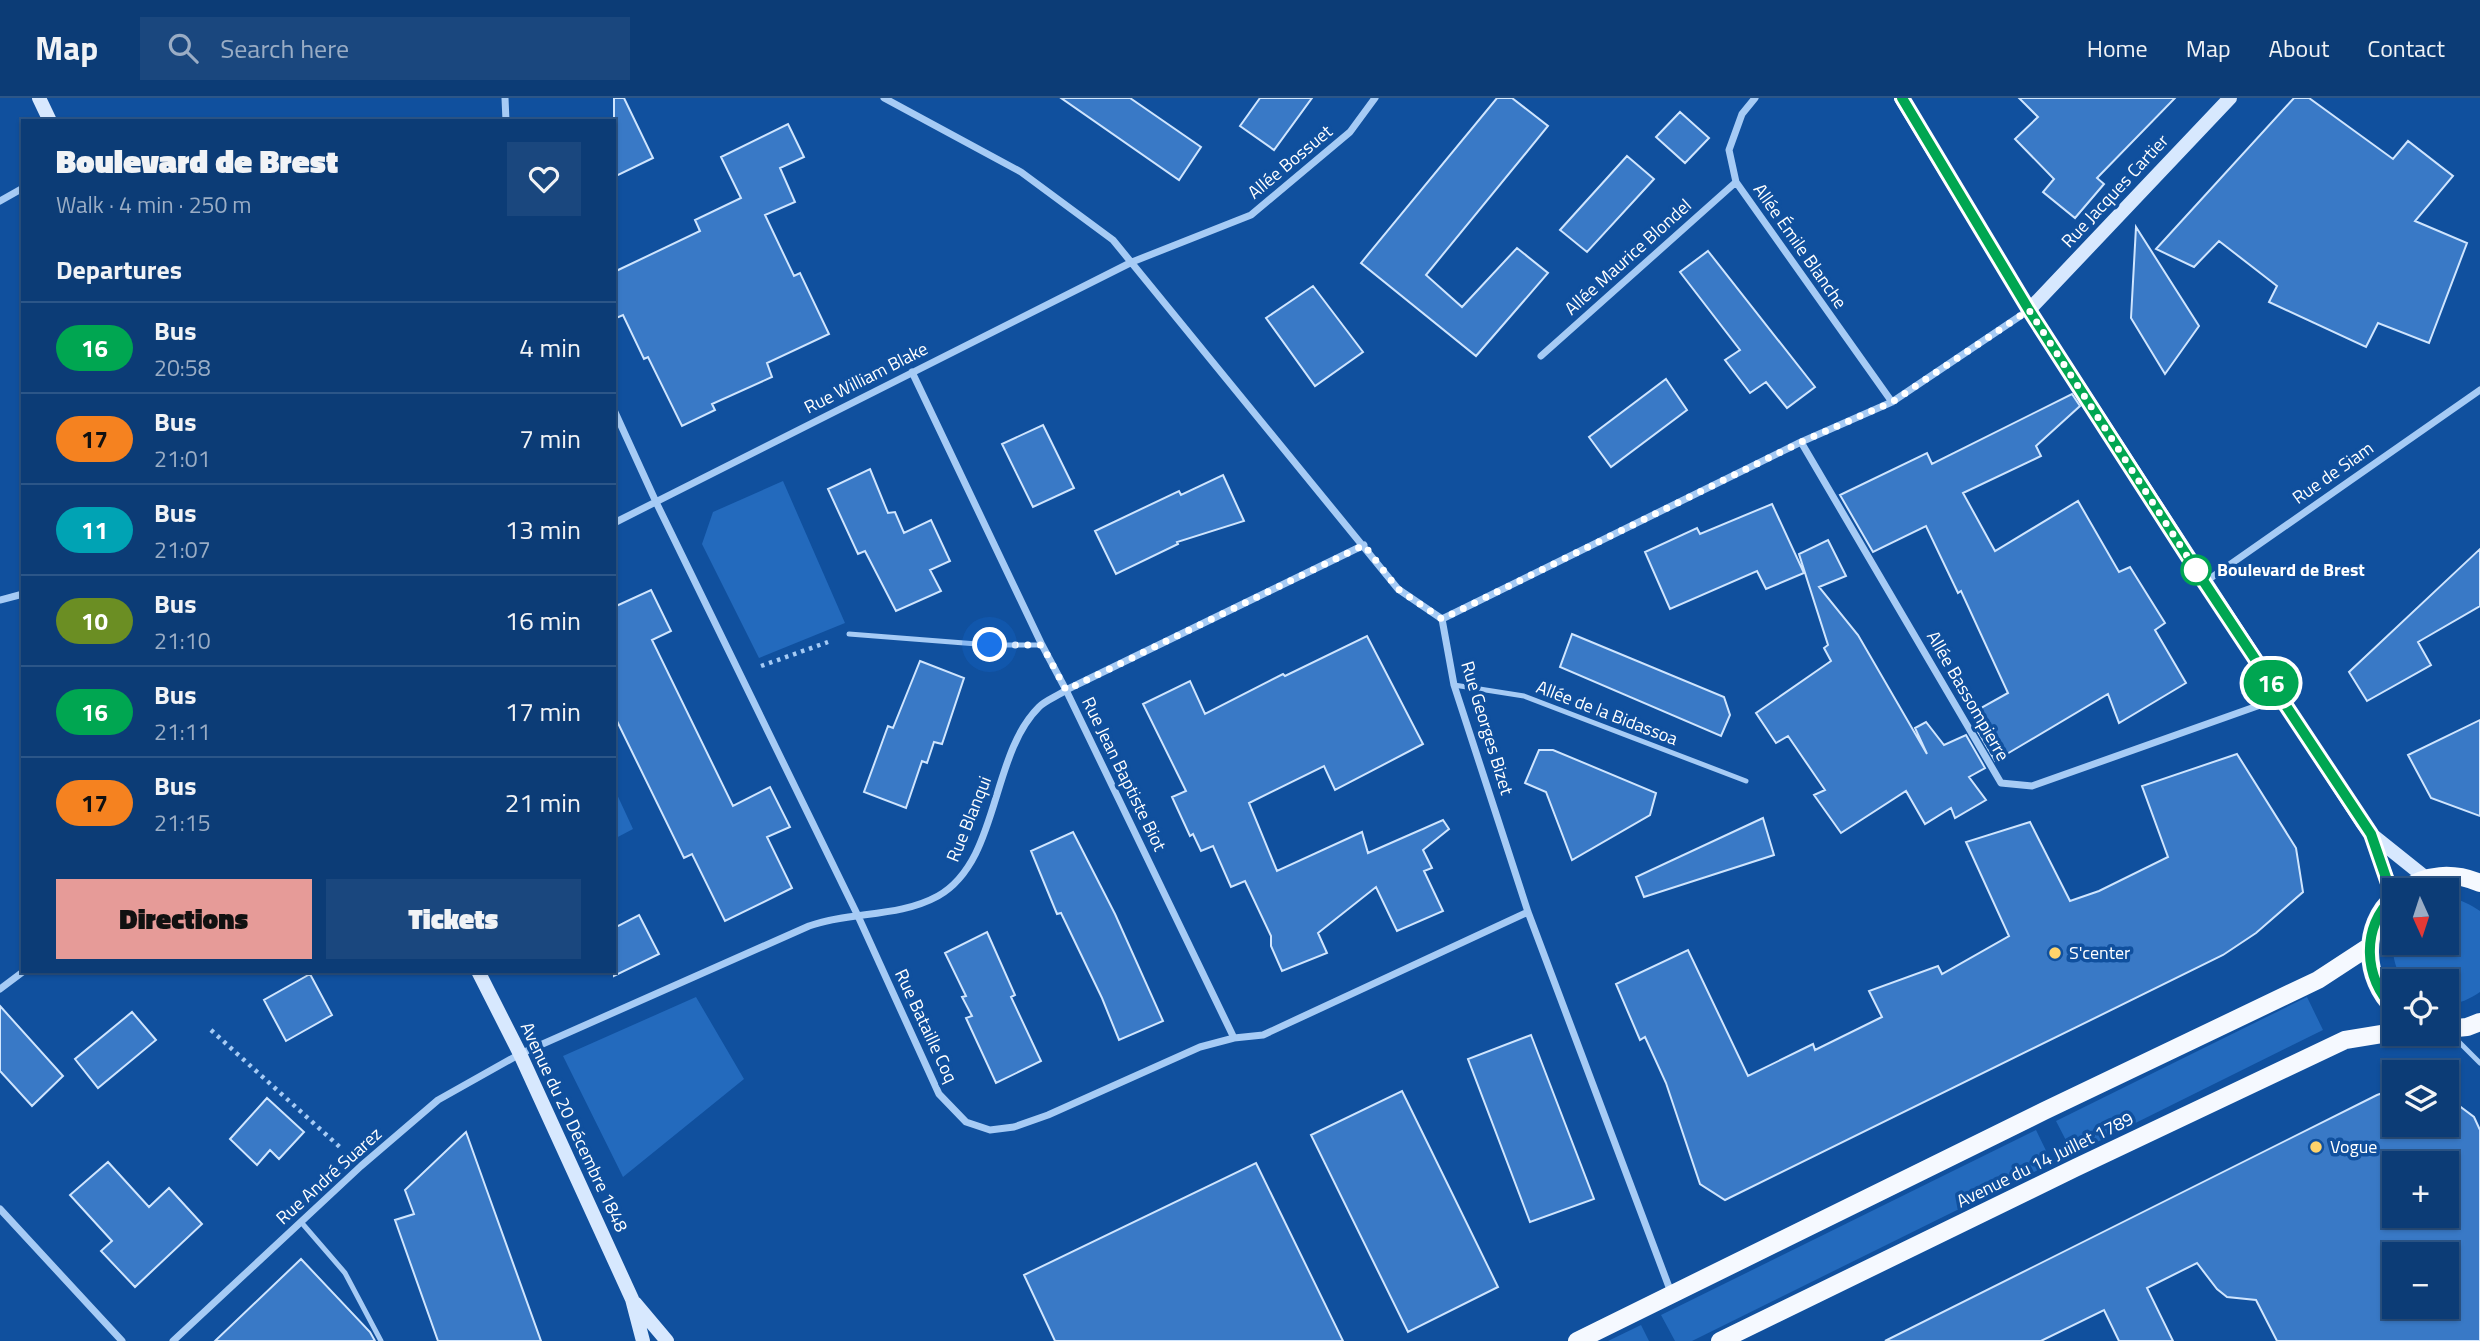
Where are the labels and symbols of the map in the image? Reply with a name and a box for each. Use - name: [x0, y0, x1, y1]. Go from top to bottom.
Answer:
- street label: Allée Bossuet: [1241, 118, 1338, 205]
- street label: Rue Jacques Cartier: [2055, 128, 2175, 254]
- street label: Allée Émile Blanche: [1747, 177, 1854, 314]
- street label: Allée Maurice Blondel: [1558, 192, 1697, 321]
- street label: Rue William Blake: [799, 335, 932, 420]
- street label: Rue de Siam: [2286, 435, 2379, 511]
- marker: Boulevard de Brest: [2181, 555, 2211, 585]
- place label: Boulevard de Brest: [2217, 556, 2365, 583]
- street label: Allée Bassompierre: [1920, 626, 2017, 766]
- your location: [972, 627, 1007, 662]
- street label: Rue Georges Bizet: [1454, 658, 1521, 799]
- line badge: 16: [2240, 660, 2302, 706]
- street label: Allée de la Bidassoa: [1532, 673, 1682, 752]
- street label: Rue Jean Baptiste Biot: [1075, 692, 1174, 856]
- street label: Rue Blanqui: [939, 772, 998, 866]
- north arrow: [2382, 878, 2459, 956]
- place label: S'center: [2069, 939, 2130, 966]
- marker: S'center: [2047, 945, 2063, 961]
- street label: Rue Bataille Coq: [888, 964, 965, 1087]
- street label: Avenue du 20 Décembre 1848: [514, 1017, 635, 1236]
- street label: Avenue du 14 Juillet 1789: [1952, 1105, 2138, 1214]
- street label: Rue André Suarez: [270, 1121, 388, 1231]
- place label: Vogue: [2330, 1133, 2377, 1160]
- marker: Vogue: [2308, 1139, 2324, 1155]

